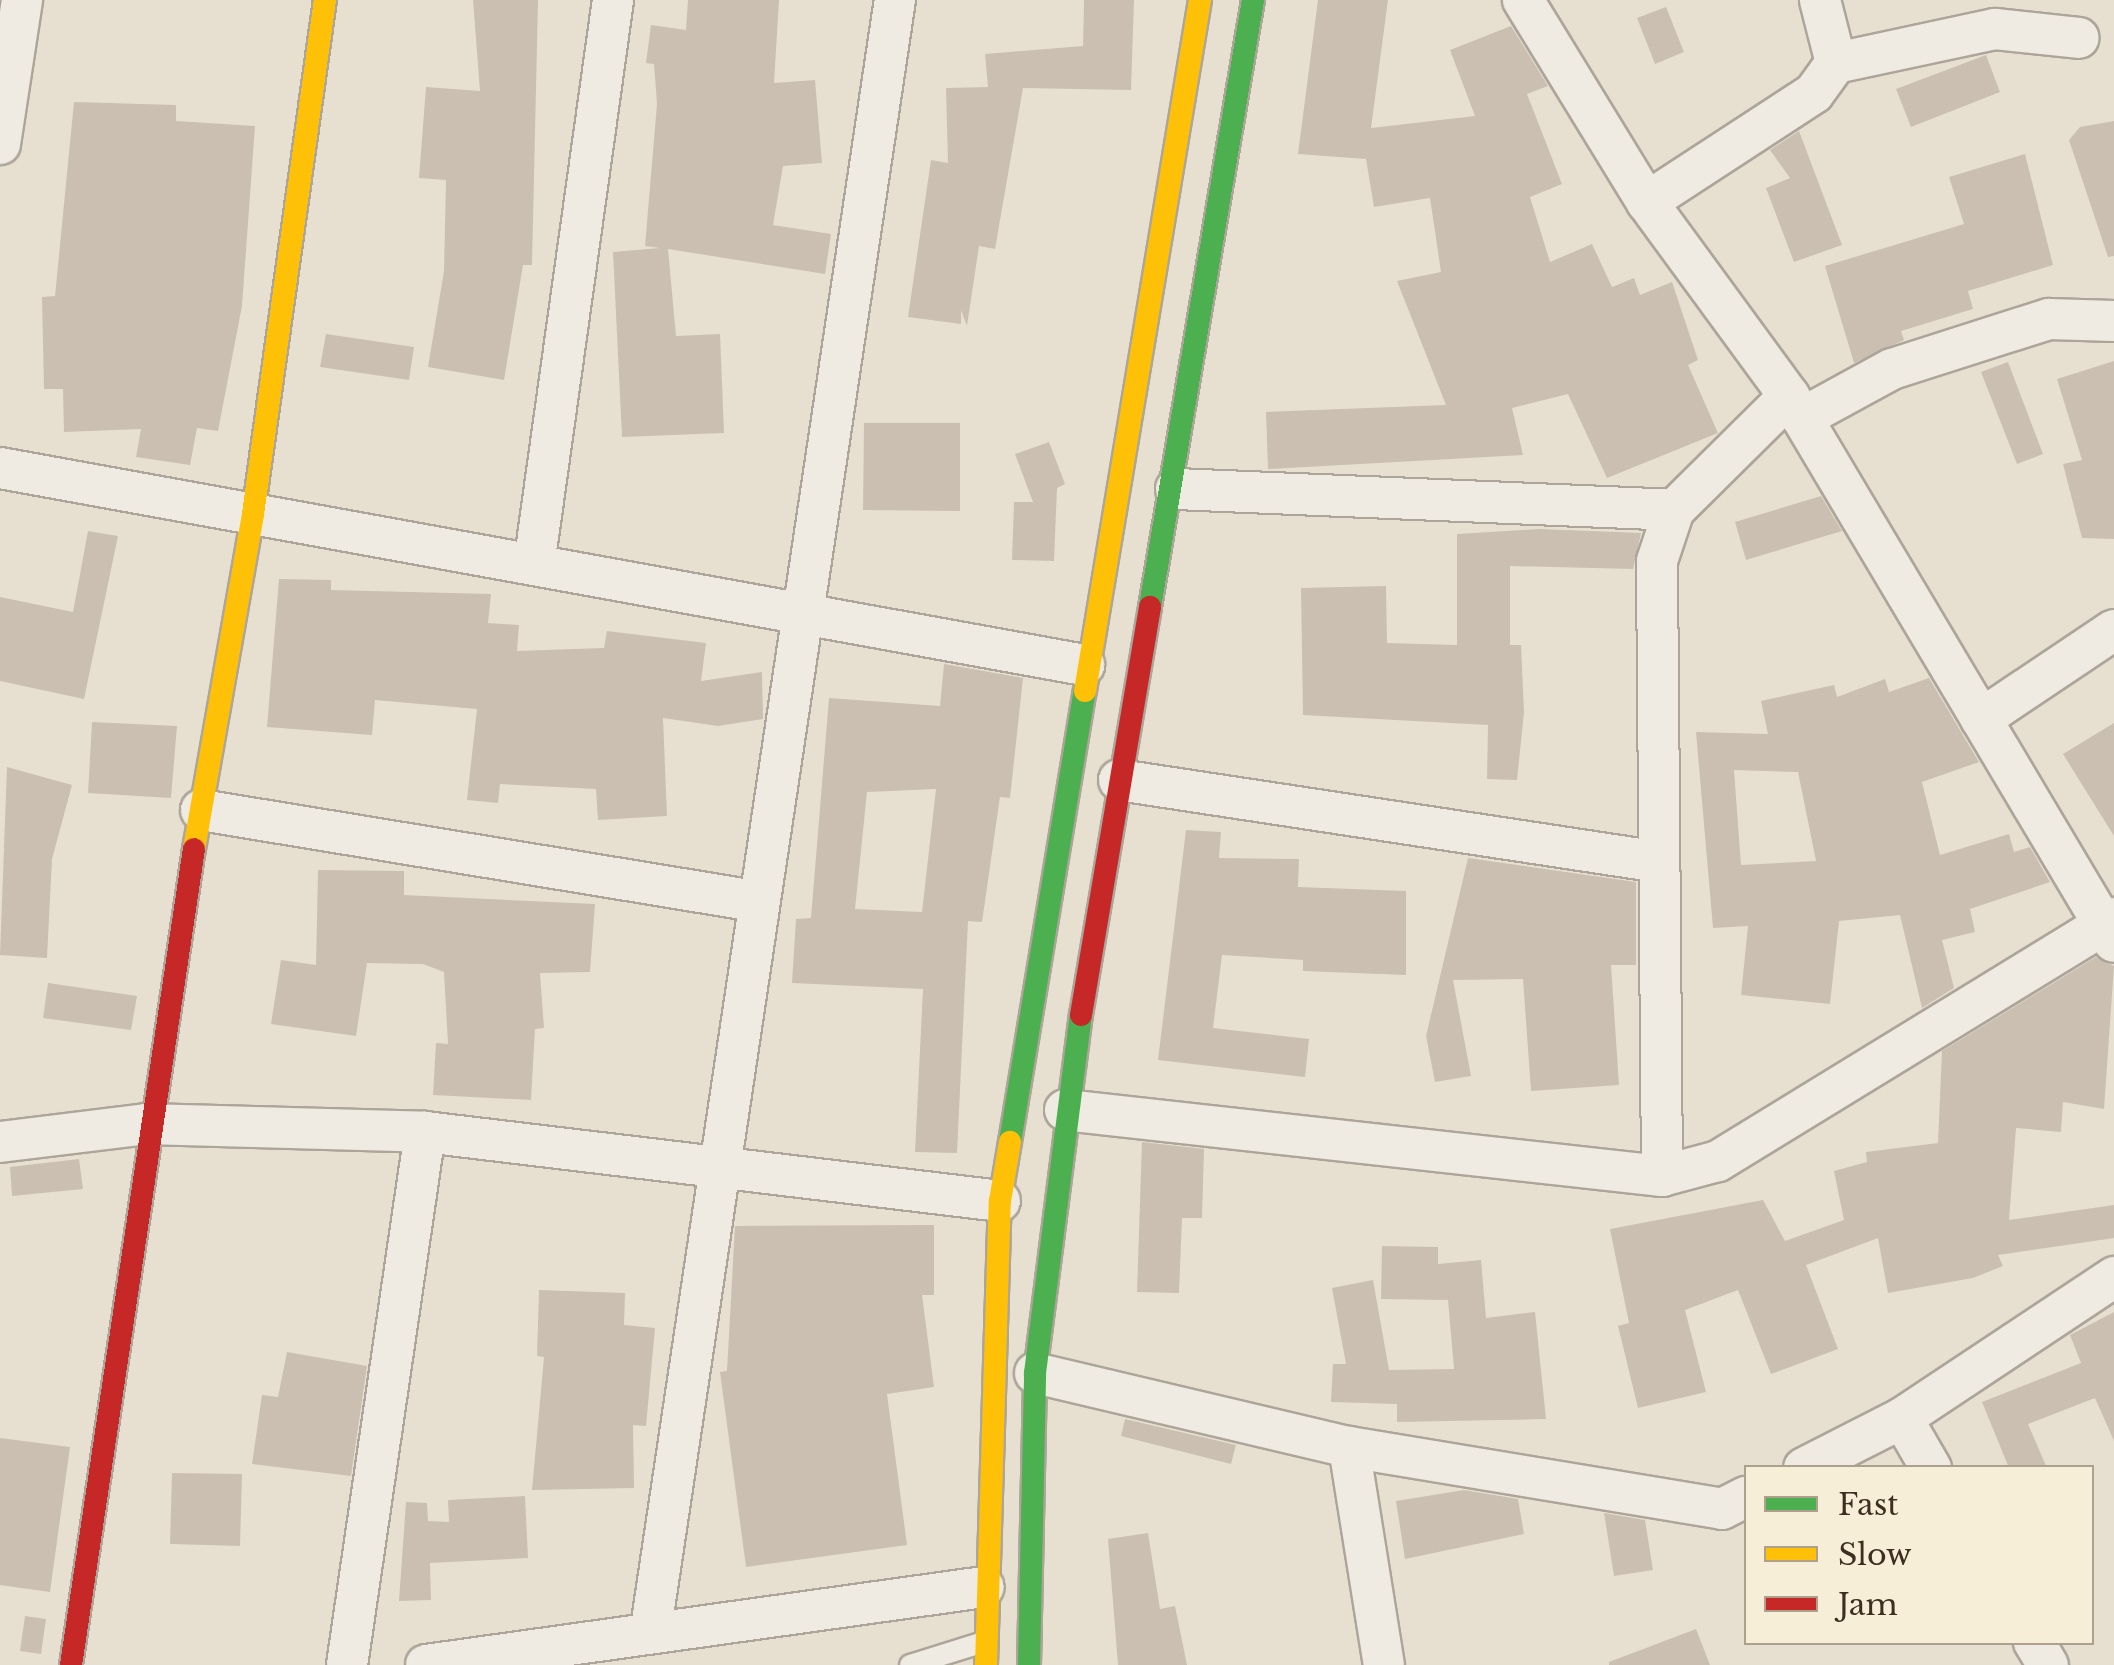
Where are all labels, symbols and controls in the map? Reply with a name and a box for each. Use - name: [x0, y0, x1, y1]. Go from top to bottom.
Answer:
- legend: [1744, 1465, 2094, 1645]
- text: Fast: [1838, 1486, 1899, 1523]
- text: Slow: [1838, 1536, 1912, 1573]
- text: Jam: [1838, 1586, 1898, 1623]

